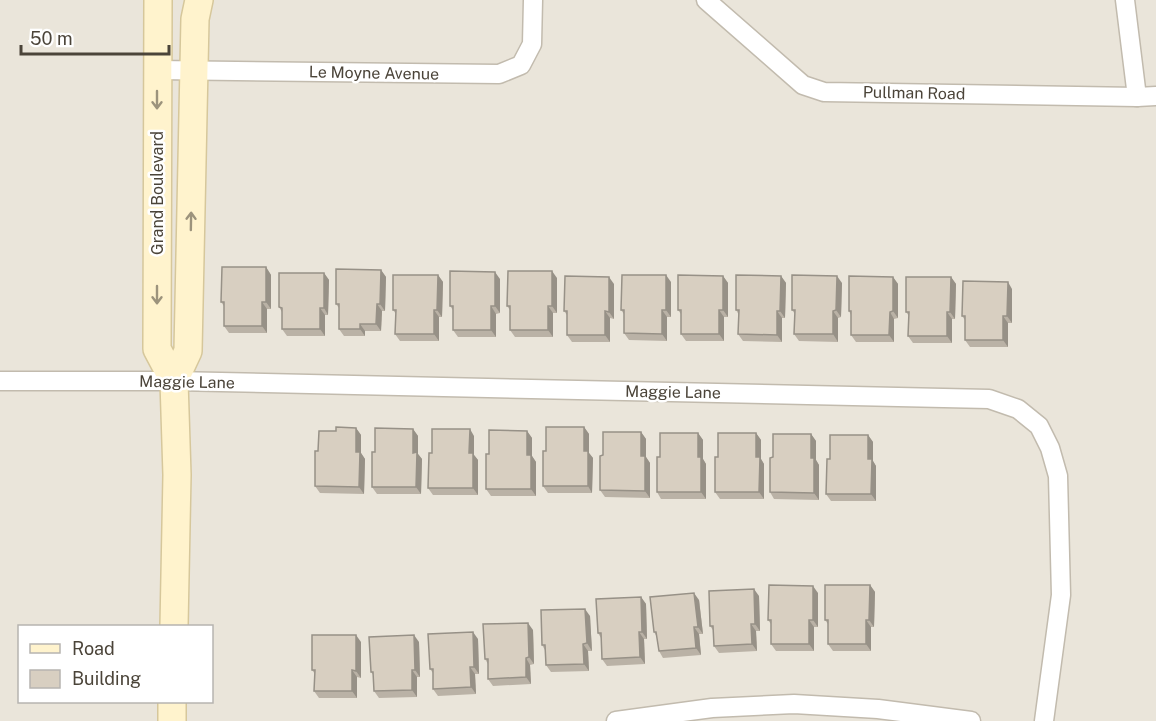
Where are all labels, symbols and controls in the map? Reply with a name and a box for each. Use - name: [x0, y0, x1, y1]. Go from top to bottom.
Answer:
- scale bar: [21, 18, 170, 56]
- text: 50 m: [30, 28, 73, 49]
- street label: Le Moyne Avenue: [309, 62, 439, 84]
- street label: Pullman Road: [863, 83, 965, 103]
- one-way arrow: [151, 90, 163, 110]
- street label: Grand Boulevard: [148, 131, 167, 255]
- one-way arrow: [185, 212, 197, 232]
- one-way arrow: [151, 285, 163, 305]
- street label: Maggie Lane: [139, 372, 235, 392]
- street label: Maggie Lane: [625, 382, 721, 402]
- legend: [18, 625, 213, 703]
- text: Road: [72, 638, 115, 659]
- text: Building: [72, 668, 141, 689]

